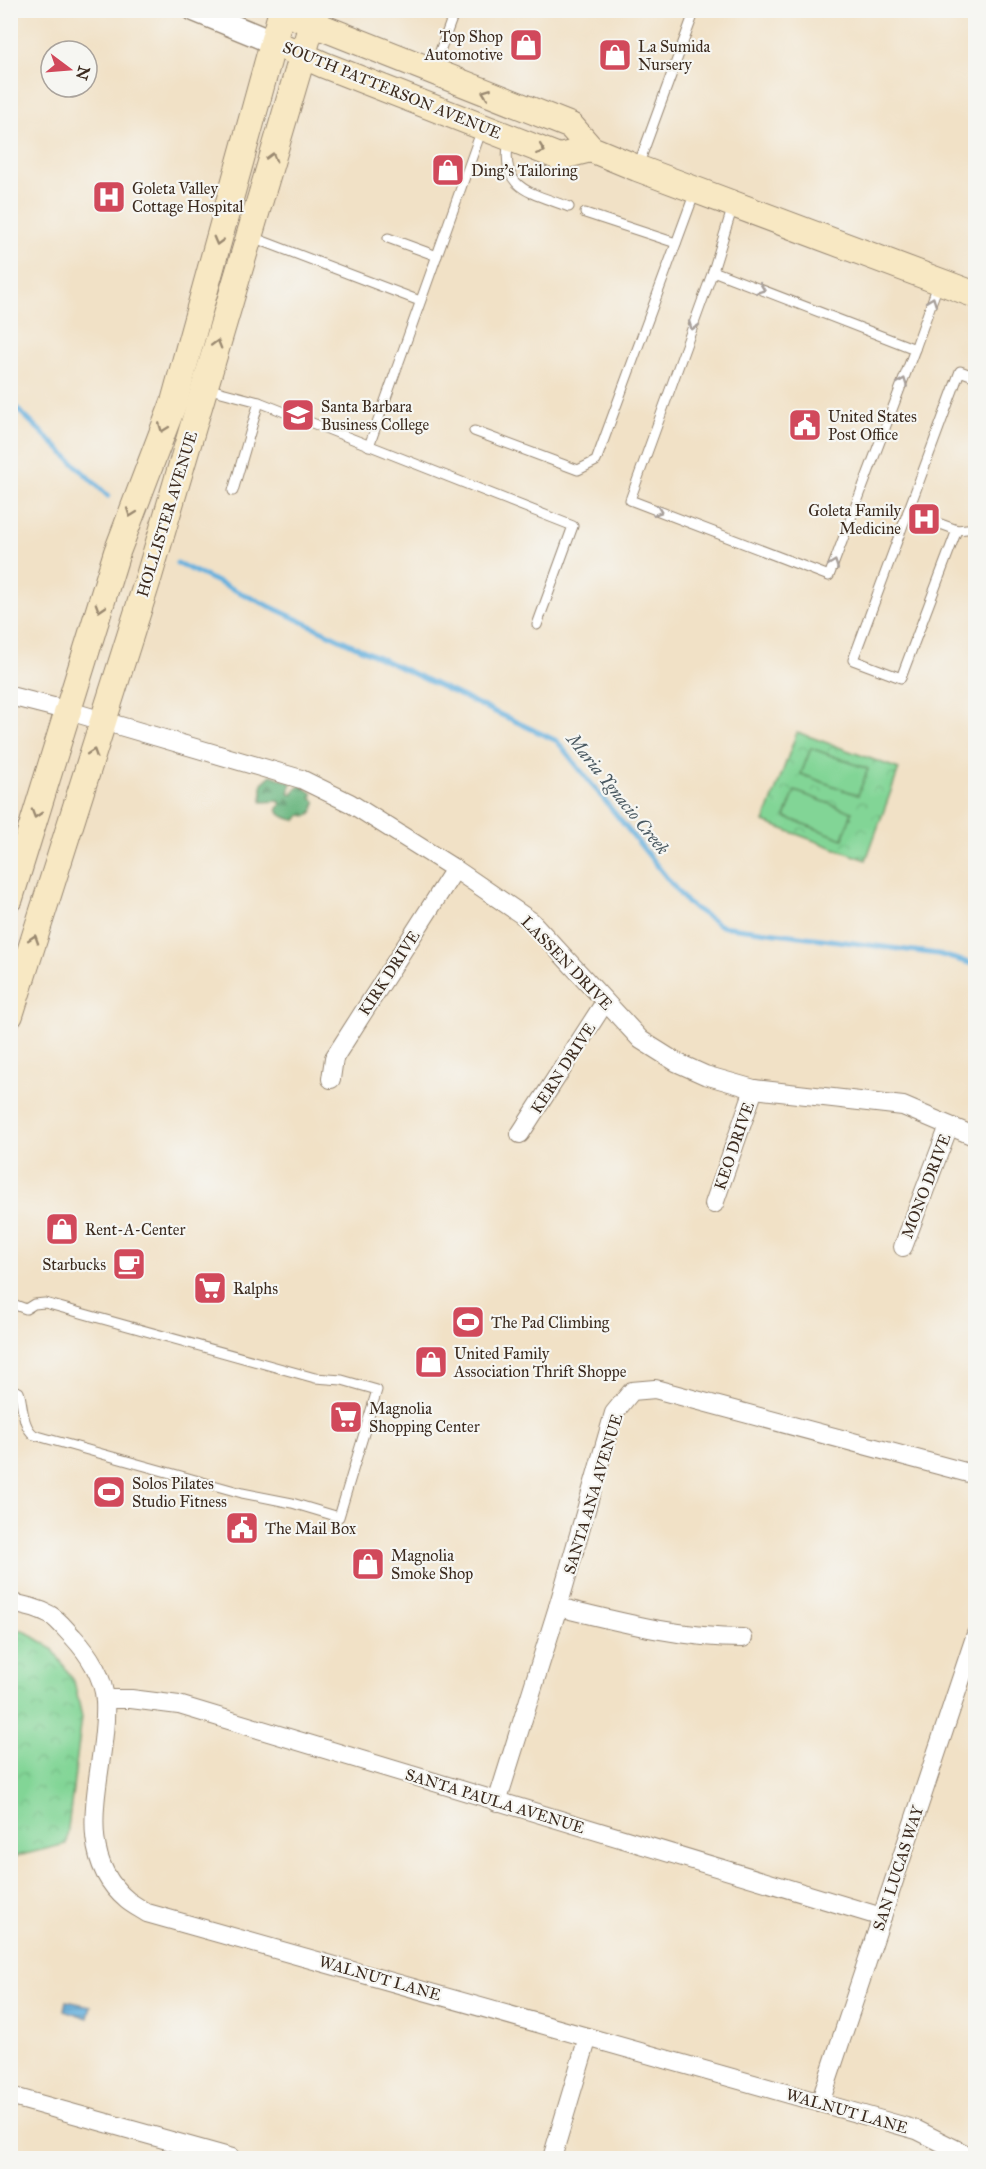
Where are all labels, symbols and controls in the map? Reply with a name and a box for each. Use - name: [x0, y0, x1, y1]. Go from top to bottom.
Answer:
- place label: Top Shop Automotive: [423, 27, 503, 64]
- shop icon: Top Shop Automotive: [508, 27, 544, 63]
- street label: SOUTH PATTERSON AVENUE: [280, 37, 504, 143]
- shop icon: La Sumida Nursery: [597, 37, 633, 73]
- place label: La Sumida Nursery: [638, 37, 711, 74]
- north arrow: [39, 39, 99, 99]
- text: N: [72, 64, 94, 83]
- one-way arrow: [482, 88, 492, 101]
- one-way arrow: [535, 142, 546, 155]
- one-way arrow: [265, 152, 277, 163]
- shop icon: Ding's Tailoring: [430, 152, 466, 188]
- place label: Ding's Tailoring: [471, 161, 578, 181]
- hospital icon: Goleta Valley Cottage Hospital: [91, 179, 127, 215]
- place label: Goleta Valley Cottage Hospital: [132, 179, 244, 217]
- one-way arrow: [213, 235, 225, 246]
- one-way arrow: [755, 282, 766, 295]
- one-way arrow: [925, 296, 938, 307]
- one-way arrow: [688, 320, 701, 331]
- one-way arrow: [210, 339, 222, 350]
- one-way arrow: [895, 377, 908, 388]
- school or university icon: Santa Barbara Business College: [280, 397, 316, 433]
- place label: Santa Barbara Business College: [321, 397, 430, 435]
- public building icon: United States Post Office: [787, 407, 823, 443]
- place label: United States Post Office: [828, 407, 917, 444]
- one-way arrow: [158, 422, 171, 433]
- street label: HOLLISTER AVENUE: [133, 429, 201, 599]
- place label: Goleta Family Medicine: [808, 501, 901, 538]
- hospital icon: Goleta Family Medicine: [906, 501, 942, 537]
- one-way arrow: [652, 504, 663, 516]
- one-way arrow: [126, 507, 139, 518]
- one-way arrow: [826, 559, 839, 570]
- one-way arrow: [95, 602, 107, 613]
- water label: Maria Ygnacio Creek: [561, 727, 674, 859]
- one-way arrow: [86, 748, 98, 759]
- one-way arrow: [31, 808, 43, 819]
- street label: LASSEN DRIVE: [517, 912, 617, 1014]
- street label: KIRK DRIVE: [355, 927, 423, 1019]
- one-way arrow: [27, 934, 40, 945]
- street label: KERN DRIVE: [527, 1019, 599, 1117]
- street label: KEO DRIVE: [710, 1100, 758, 1192]
- street label: MONO DRIVE: [897, 1131, 955, 1241]
- shop icon: Rent-A-Center: [44, 1211, 80, 1247]
- place label: Rent-A-Center: [85, 1220, 185, 1239]
- cafe icon: Starbucks: [111, 1246, 147, 1282]
- place label: Starbucks: [42, 1255, 106, 1274]
- supermarket icon: Ralphs: [192, 1270, 228, 1306]
- place label: Ralphs: [233, 1279, 278, 1298]
- sports icon: The Pad Climbing: [450, 1304, 486, 1340]
- place label: The Pad Climbing: [491, 1313, 610, 1333]
- shop icon: United Family Association Thrift Shoppe: [413, 1344, 449, 1380]
- place label: United Family Association Thrift Shoppe: [453, 1344, 627, 1381]
- supermarket icon: Magnolia Shopping Center: [328, 1399, 364, 1435]
- place label: Magnolia Shopping Center: [369, 1399, 480, 1437]
- street label: SANTA ANA AVENUE: [560, 1412, 626, 1576]
- sports icon: Solos Pilates Studio Fitness: [91, 1474, 127, 1510]
- place label: Solos Pilates Studio Fitness: [132, 1474, 227, 1511]
- public building icon: The Mail Box: [224, 1510, 260, 1546]
- place label: The Mail Box: [265, 1519, 356, 1538]
- shop icon: Magnolia Smoke Shop: [350, 1546, 386, 1582]
- place label: Magnolia Smoke Shop: [391, 1546, 473, 1583]
- street label: SANTA PAULA AVENUE: [403, 1765, 587, 1837]
- street label: SAN LUCAS WAY: [869, 1802, 927, 1933]
- street label: WALNUT LANE: [317, 1952, 443, 2004]
- street label: WALNUT LANE: [784, 2085, 910, 2137]

